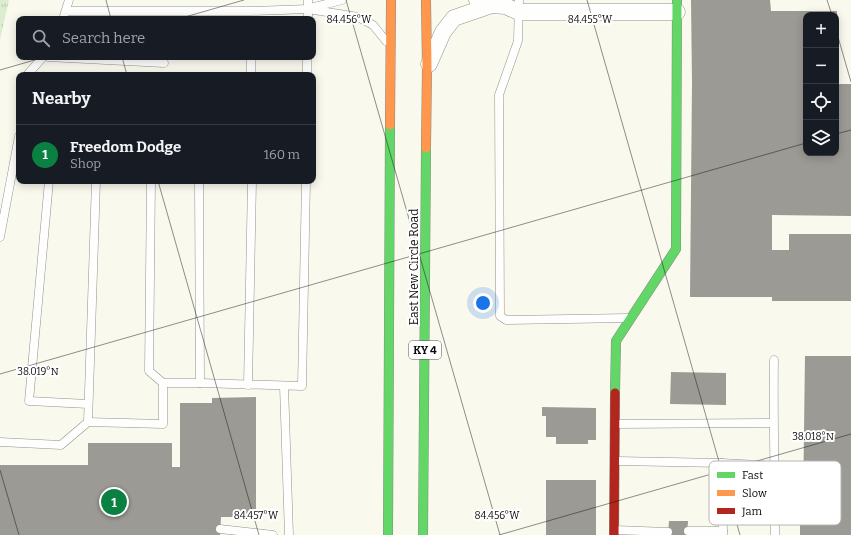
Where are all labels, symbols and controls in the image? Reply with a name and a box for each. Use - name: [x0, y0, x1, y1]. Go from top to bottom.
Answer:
- map controls: [803, 12, 839, 156]
- button: +: [803, 12, 839, 48]
- text: 84.456°W: [326, 14, 372, 26]
- text: 84.455°W: [568, 14, 613, 26]
- search box: [16, 16, 316, 60]
- icon: search: [30, 27, 52, 49]
- text: Search here: [62, 29, 145, 47]
- button: −: [803, 48, 839, 84]
- button: locate: [803, 84, 839, 120]
- text: Nearby: [32, 88, 91, 109]
- button: layers: [803, 120, 839, 156]
- text: Freedom Dodge: [70, 138, 181, 156]
- text: 1: [42, 147, 48, 162]
- text: 160 m: [264, 147, 300, 162]
- text: Shop: [70, 156, 101, 171]
- street label: East New Circle Road: [407, 209, 421, 325]
- your location: [473, 293, 493, 313]
- road number: KY 4: [409, 341, 441, 359]
- text: 38.019°N: [17, 366, 59, 378]
- text: 38.018°N: [792, 431, 834, 443]
- legend: [709, 461, 841, 525]
- text: Fast: [742, 469, 763, 482]
- pin: 1: [101, 487, 127, 517]
- text: Slow: [742, 487, 767, 500]
- text: Jam: [741, 505, 762, 518]
- text: 84.457°W: [234, 510, 279, 522]
- text: 84.456°W: [474, 510, 520, 522]

